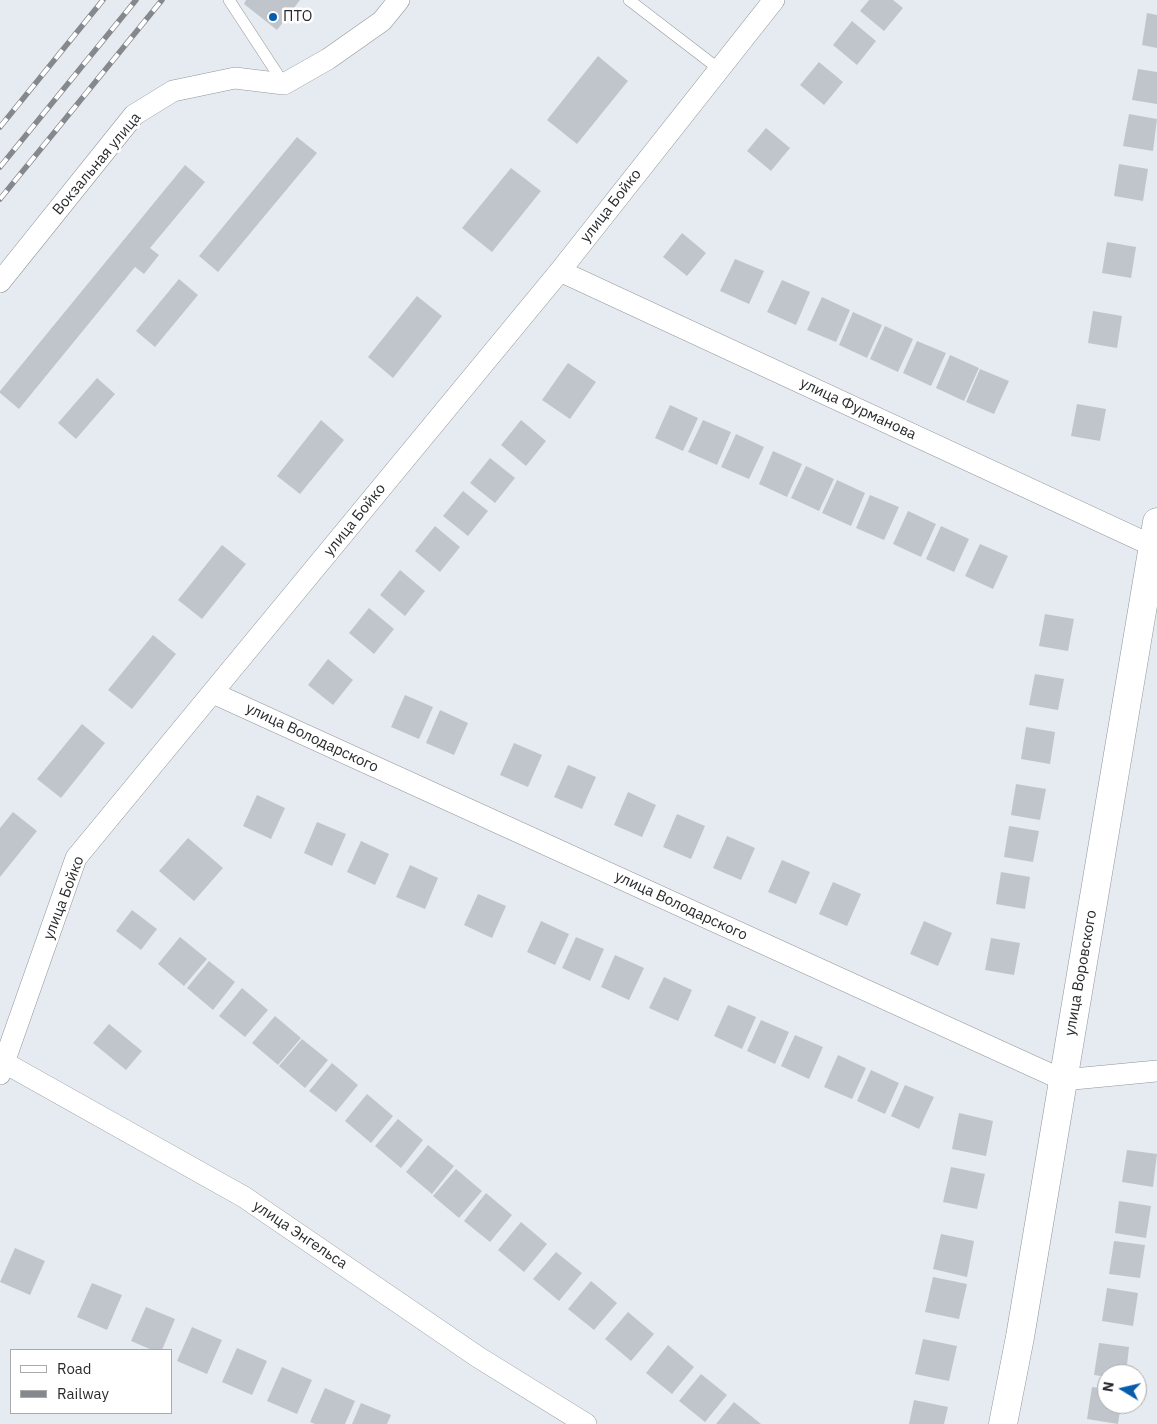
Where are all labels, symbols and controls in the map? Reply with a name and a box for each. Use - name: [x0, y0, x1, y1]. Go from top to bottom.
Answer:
- place label: ПТО: [283, 8, 312, 26]
- marker: ПТО: [267, 11, 279, 23]
- street label: Вокзальная улица: [49, 109, 145, 219]
- street label: улица Бойко: [577, 166, 645, 246]
- street label: улица Фурманова: [797, 374, 919, 444]
- street label: улица Бойко: [320, 480, 390, 560]
- street label: улица Володарского: [243, 699, 381, 777]
- street label: улица Бойко: [40, 854, 88, 942]
- street label: улица Володарского: [612, 867, 750, 945]
- street label: улица Воровского: [1061, 909, 1101, 1037]
- street label: улица Энгельса: [250, 1197, 350, 1273]
- legend: [10, 1349, 172, 1414]
- text: Road: [57, 1359, 92, 1378]
- north arrow: [1097, 1364, 1147, 1414]
- text: N: [1098, 1380, 1118, 1393]
- text: Railway: [57, 1384, 109, 1403]

